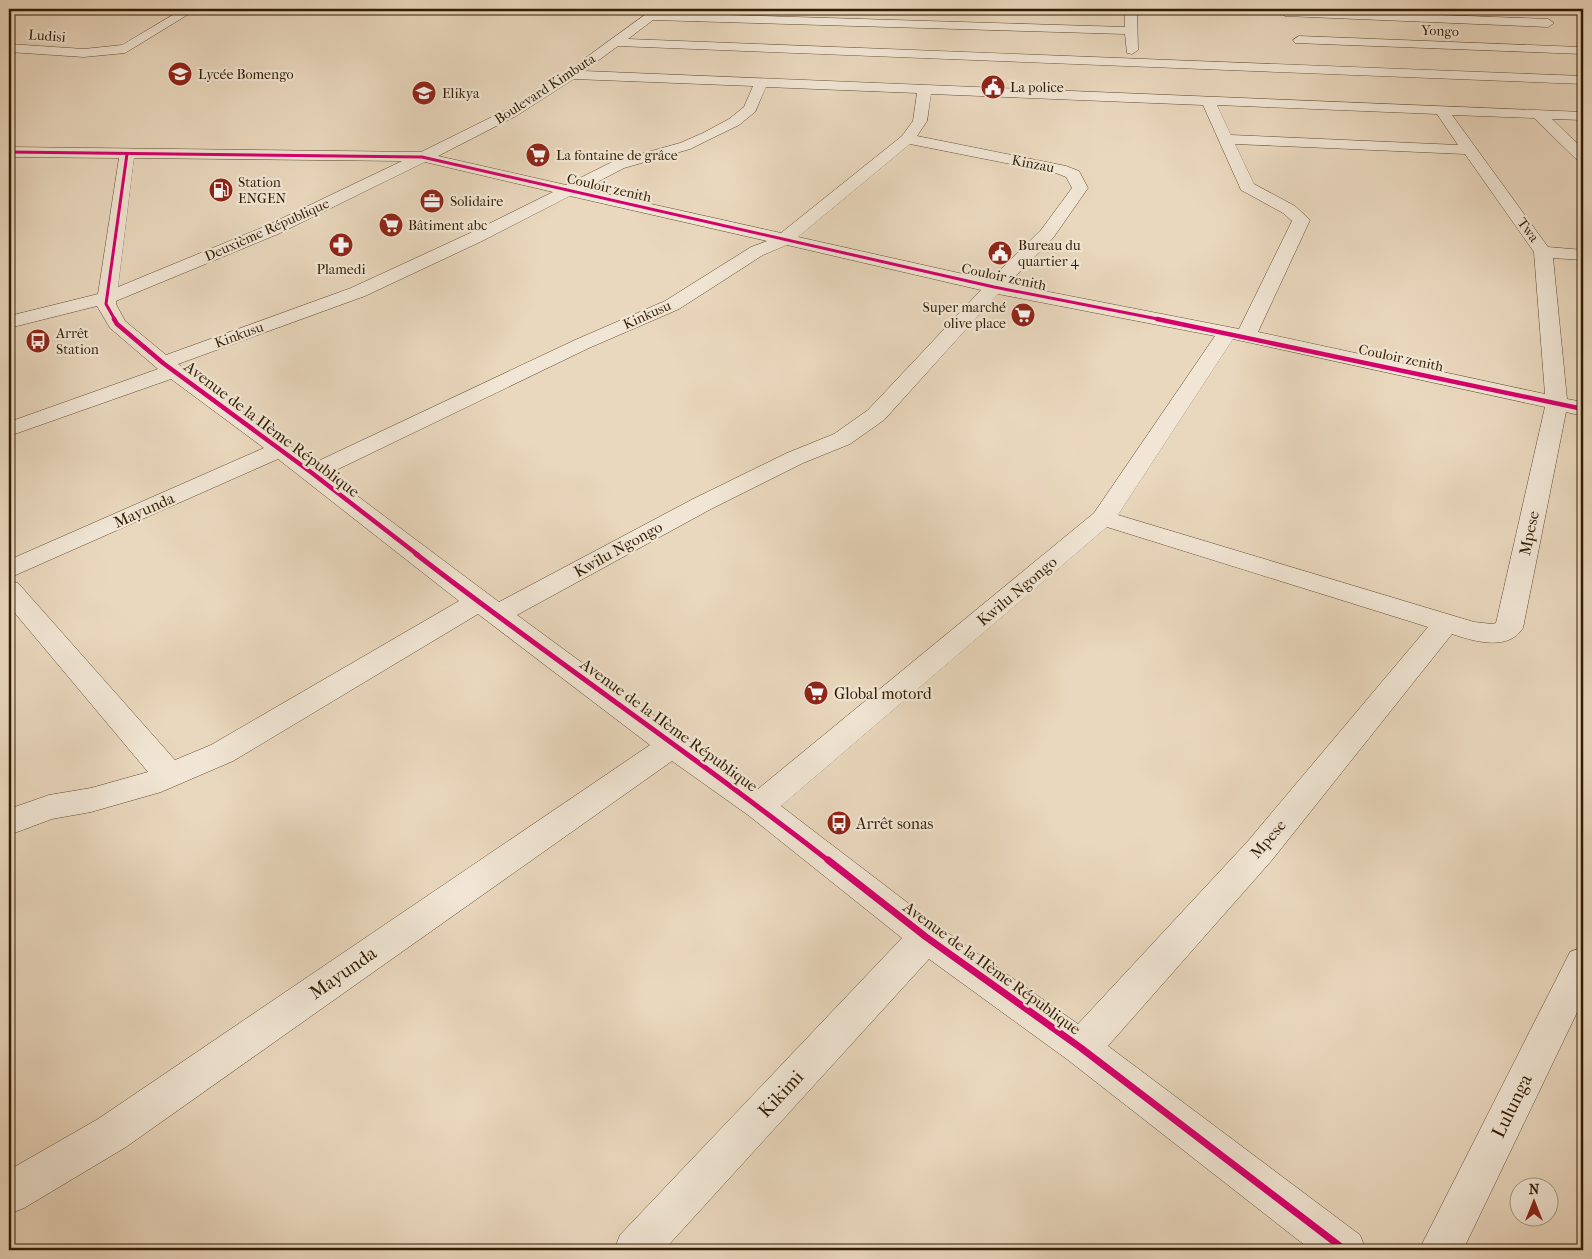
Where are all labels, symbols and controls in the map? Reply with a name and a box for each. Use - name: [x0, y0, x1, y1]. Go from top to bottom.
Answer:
- street label: Yongo: [1420, 22, 1459, 40]
- street label: Ludisi: [28, 26, 66, 46]
- street label: Boulevard Kimbuta: [491, 50, 599, 128]
- school or university icon: Lycée Bomengo: [167, 61, 193, 87]
- place label: Lycée Bomengo: [198, 66, 294, 83]
- public building icon: La police: [980, 74, 1006, 100]
- place label: La police: [1010, 79, 1064, 96]
- school or university icon: Elikya: [411, 80, 437, 106]
- place label: Elikya: [442, 85, 480, 102]
- supermarket icon: La fontaine de grâce: [525, 142, 551, 168]
- place label: La fontaine de grâce: [556, 147, 678, 164]
- street label: Kinzau: [1010, 152, 1056, 176]
- street label: Couloir zenith: [565, 170, 653, 206]
- place label: Station ENGEN: [238, 174, 286, 207]
- fuel station icon: Station ENGEN: [208, 177, 234, 203]
- office icon: Solidaire: [419, 188, 445, 214]
- place label: Solidaire: [450, 193, 503, 210]
- street label: Deuxième République: [202, 195, 332, 265]
- supermarket icon: Bâtiment abc: [378, 212, 404, 238]
- street label: Twa: [1514, 215, 1543, 246]
- place label: Bâtiment abc: [408, 217, 487, 234]
- pharmacy icon: Plamedi: [328, 232, 354, 258]
- place label: Bureau du quartier 4: [1018, 237, 1081, 270]
- public building icon: Bureau du quartier 4: [987, 240, 1013, 266]
- street label: Couloir zenith: [960, 260, 1048, 294]
- place label: Plamedi: [316, 261, 366, 278]
- street label: Kinkusu: [620, 297, 674, 333]
- place label: Super marché olive place: [923, 299, 1006, 332]
- supermarket icon: Super marché olive place: [1010, 302, 1036, 328]
- street label: Kinkusu: [212, 318, 266, 352]
- place label: Arrêt Station: [55, 325, 99, 358]
- bus stop icon: Arrêt Station: [25, 328, 51, 354]
- street label: Couloir zenith: [1357, 341, 1445, 375]
- street label: Avenue de la IIème République: [180, 356, 363, 501]
- street label: Mayunda: [111, 488, 178, 532]
- street label: Mpese: [1515, 509, 1543, 557]
- street label: Kwilu Ngongo: [570, 517, 666, 581]
- street label: Kwilu Ngongo: [973, 552, 1061, 630]
- street label: Avenue de la IIème République: [576, 654, 761, 796]
- supermarket icon: Global motord: [803, 680, 829, 706]
- place label: Global motord: [834, 684, 932, 703]
- bus stop icon: Arrêt sonas: [826, 810, 852, 836]
- place label: Arrêt sonas: [855, 814, 934, 833]
- street label: Mpese: [1246, 816, 1290, 862]
- street label: Avenue de la IIème République: [899, 897, 1084, 1039]
- street label: Mayunda: [305, 942, 381, 1004]
- street label: Kikimi: [754, 1066, 808, 1122]
- street label: Lulunga: [1487, 1070, 1537, 1141]
- north arrow: [1510, 1176, 1560, 1226]
- text: N: [1529, 1181, 1540, 1198]

